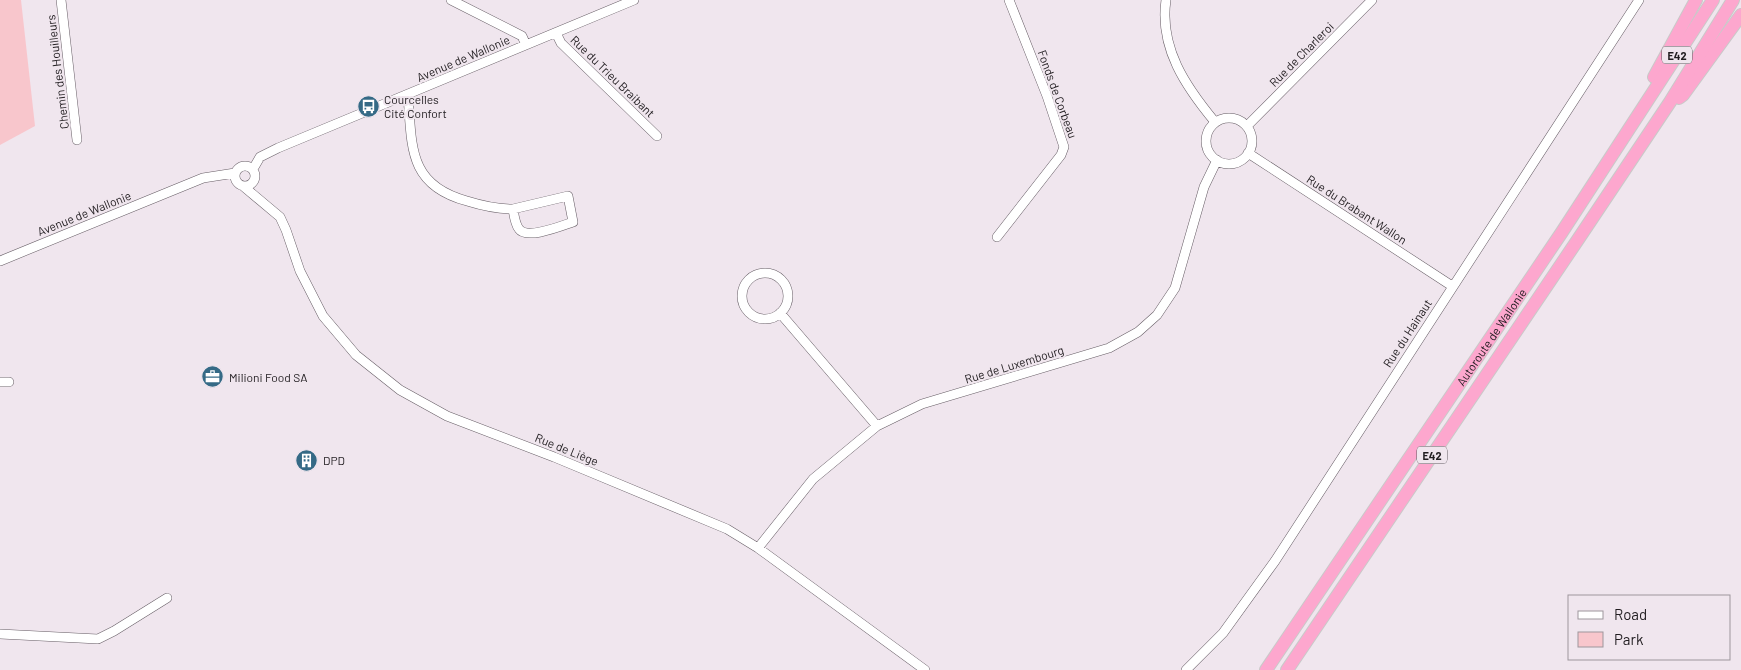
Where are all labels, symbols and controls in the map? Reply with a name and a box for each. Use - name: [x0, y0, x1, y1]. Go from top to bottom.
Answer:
- street label: Chemin des Houilleurs: [43, 14, 71, 130]
- street label: Rue de Charleroi: [1266, 19, 1336, 89]
- street label: Avenue de Wallonie: [414, 32, 512, 84]
- street label: Rue du Trieu Braibant: [568, 32, 658, 120]
- road number: E42: [1662, 46, 1692, 64]
- street label: Fonds de Corbeau: [1036, 48, 1080, 140]
- place label: Courcelles Cité Confort: [384, 92, 447, 120]
- bus stop icon: Courcelles Cité Confort: [356, 94, 380, 118]
- street label: Rue du Brabant Wallon: [1304, 171, 1410, 247]
- street label: Avenue de Wallonie: [35, 188, 133, 238]
- street label: Autoroute de Wallonie: [1453, 286, 1529, 388]
- street label: Rue du Hainaut: [1380, 296, 1434, 370]
- street label: Rue de Luxembourg: [963, 342, 1065, 386]
- office icon: Milioni Food SA: [201, 365, 225, 389]
- place label: Milioni Food SA: [229, 370, 308, 384]
- street label: Rue de Liège: [533, 430, 601, 468]
- road number: E42: [1417, 446, 1447, 464]
- building icon: DPD: [295, 448, 319, 472]
- place label: DPD: [323, 453, 345, 467]
- legend: [1568, 595, 1731, 660]
- text: Road: [1614, 605, 1647, 623]
- text: Park: [1614, 630, 1644, 648]

